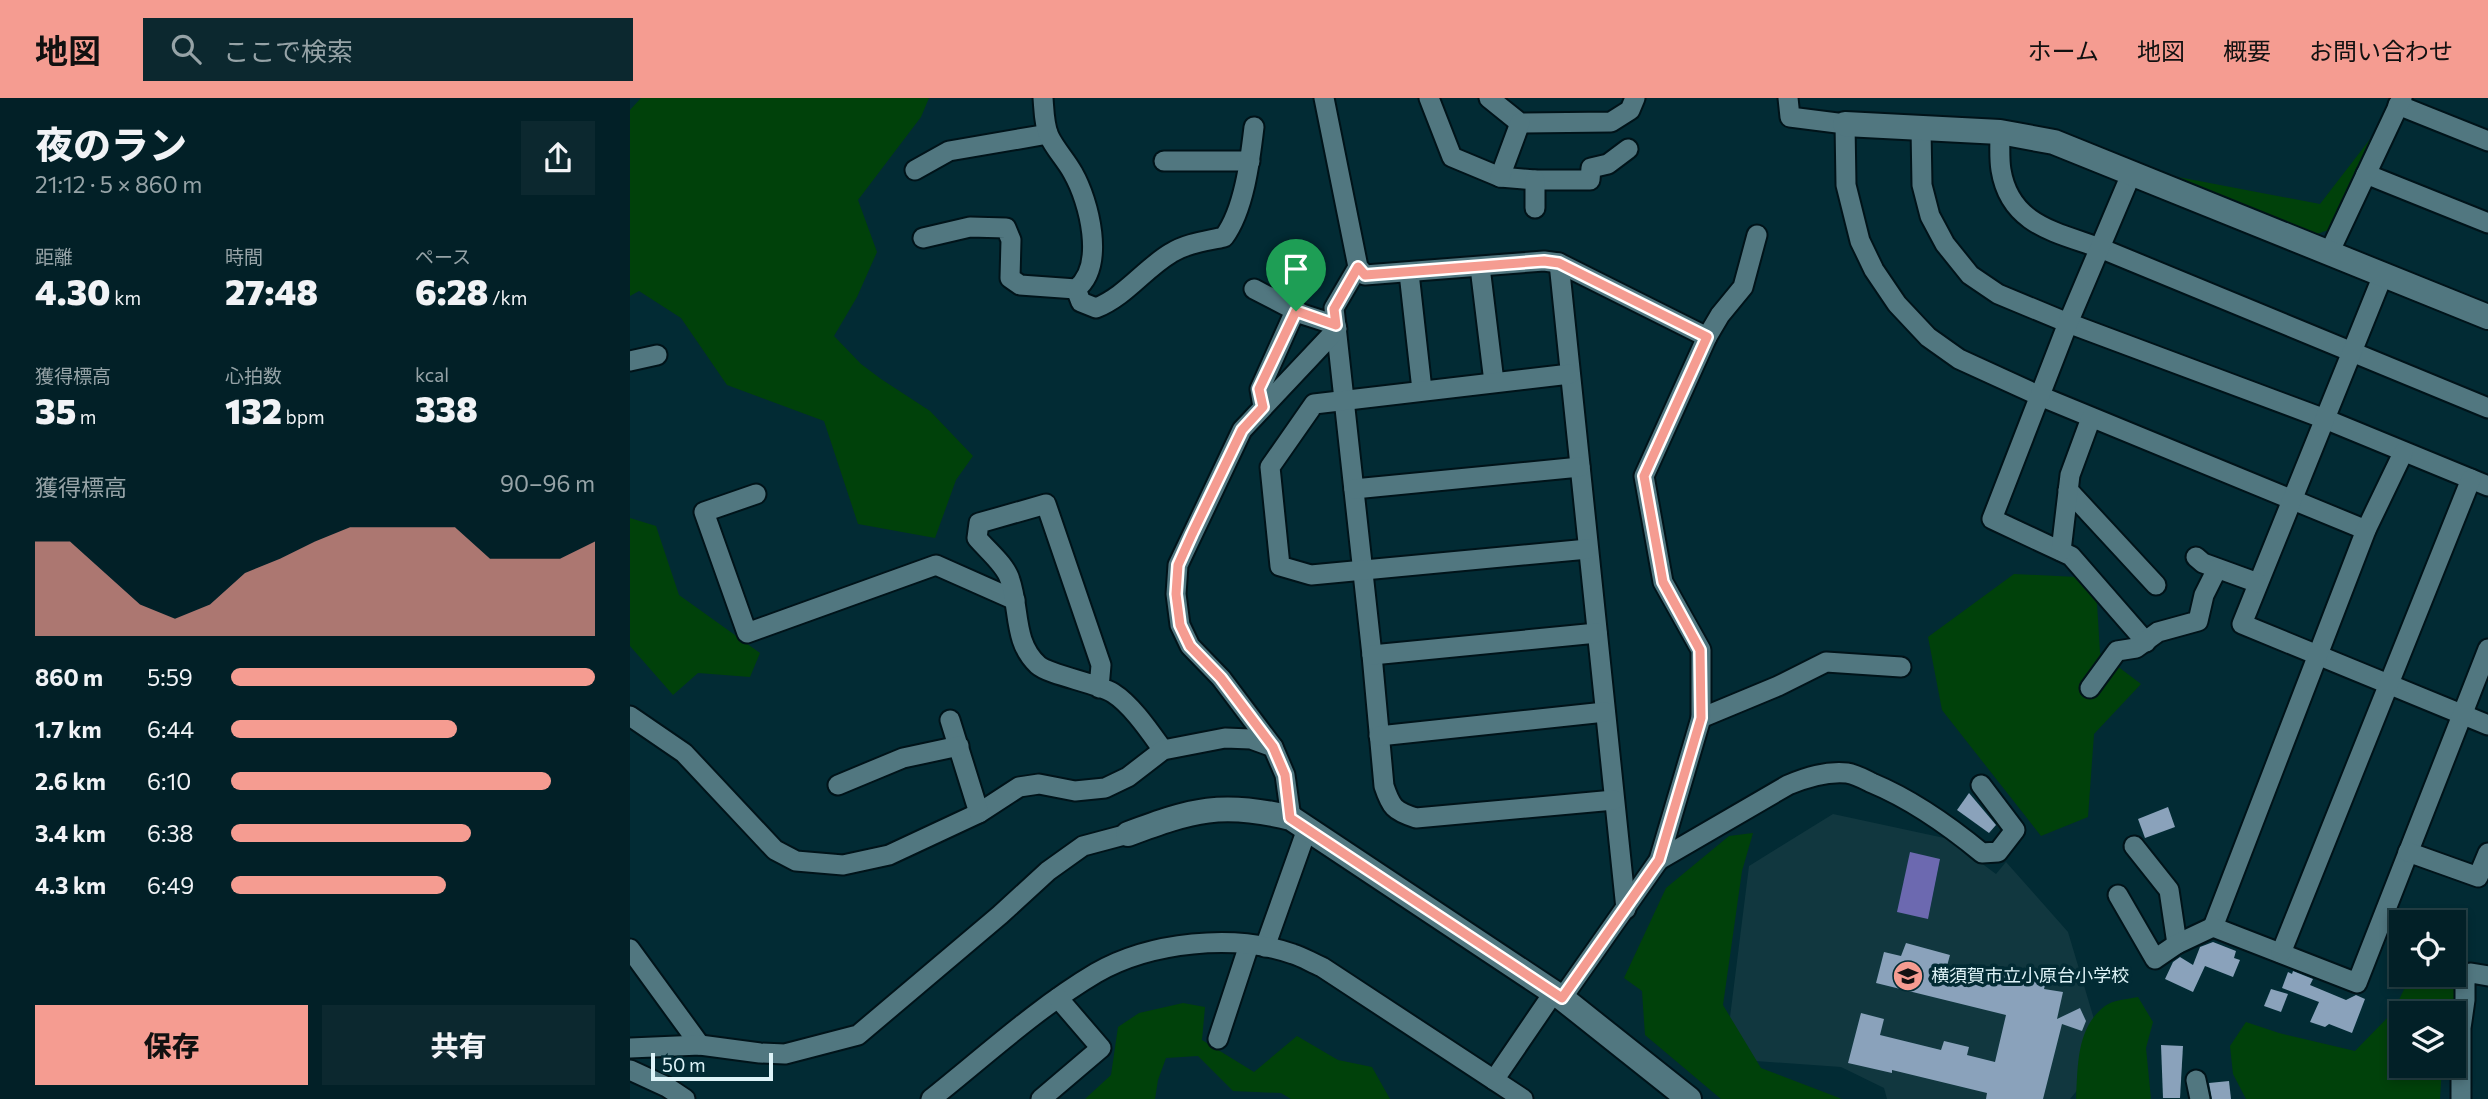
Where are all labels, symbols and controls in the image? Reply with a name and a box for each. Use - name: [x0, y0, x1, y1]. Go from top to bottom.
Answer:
- search box: [143, 18, 633, 81]
- text: 地図: [35, 29, 101, 70]
- icon: search: [167, 30, 205, 68]
- text: ここで検索: [223, 35, 353, 66]
- text: ホーム: [2028, 36, 2099, 65]
- text: 地図: [2137, 36, 2185, 65]
- text: 概要: [2223, 36, 2271, 65]
- text: お問い合わせ: [2309, 36, 2453, 65]
- text: 夜のラン: [35, 120, 187, 167]
- button: share: [521, 121, 595, 195]
- text: 21:12 · 5 × 860 m: [35, 170, 202, 198]
- pin: [1266, 239, 1326, 311]
- text: 距離: [35, 245, 73, 268]
- text: 時間: [225, 245, 263, 268]
- text: ペース: [415, 245, 471, 268]
- icon: arrive: [1277, 250, 1315, 288]
- text: 4.30: [35, 269, 111, 312]
- text: 27:48: [225, 269, 318, 312]
- text: 6:28: [415, 269, 488, 312]
- text: km: [111, 286, 141, 309]
- text: /km: [488, 286, 527, 309]
- text: kcal: [415, 363, 449, 386]
- text: 獲得標高: [35, 364, 111, 387]
- text: 心拍数: [225, 364, 282, 387]
- text: 338: [415, 386, 478, 429]
- text: 35: [35, 388, 76, 431]
- text: 132: [225, 388, 282, 431]
- text: m: [76, 405, 96, 428]
- text: bpm: [282, 405, 325, 428]
- text: 90–96 m: [500, 469, 595, 497]
- text: 獲得標高: [35, 473, 127, 501]
- text: 860 m: [35, 663, 103, 691]
- text: 5:59: [147, 663, 193, 691]
- text: 1.7 km: [35, 715, 102, 743]
- text: 6:44: [147, 715, 194, 743]
- text: 2.6 km: [35, 767, 106, 795]
- text: 6:10: [147, 767, 191, 795]
- text: 3.4 km: [35, 819, 106, 847]
- text: 6:38: [147, 819, 193, 847]
- text: 4.3 km: [35, 871, 106, 899]
- text: 6:49: [147, 871, 194, 899]
- map controls: [2389, 910, 2466, 1078]
- button: locate: [2389, 910, 2466, 987]
- school or university icon: 横須賀市立小原台小学校: [1891, 959, 1925, 993]
- place label: 横須賀市立小原台小学校: [1931, 964, 2129, 986]
- button: layers: [2389, 1001, 2466, 1078]
- button: 保存: [35, 1005, 308, 1085]
- button: 共有: [322, 1005, 595, 1085]
- scale bar: [651, 1050, 774, 1082]
- text: 50 m: [662, 1053, 706, 1076]

